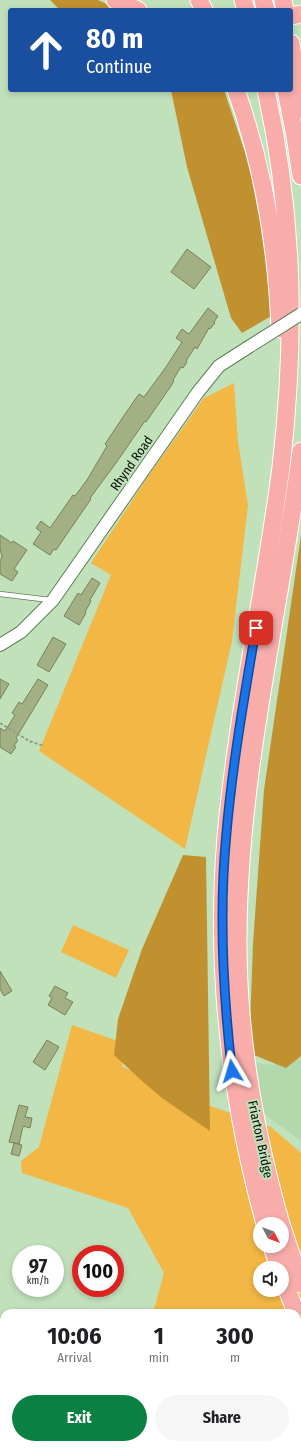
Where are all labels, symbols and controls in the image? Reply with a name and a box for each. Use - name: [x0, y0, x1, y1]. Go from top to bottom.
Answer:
- text: 80 m: [86, 22, 143, 55]
- icon: ahead: [20, 24, 72, 76]
- text: Continue: [86, 56, 152, 78]
- street label: Rhynd Road: [107, 433, 156, 494]
- pin: [239, 611, 273, 645]
- icon: arrive: [245, 617, 267, 639]
- position arrow: [211, 1050, 253, 1092]
- street label: Friarton Bridge: [245, 1099, 276, 1179]
- north arrow: [253, 1217, 289, 1253]
- map controls: [253, 1217, 289, 1297]
- speed limit sign: 100: [72, 1245, 124, 1297]
- text: 97: [29, 1254, 47, 1278]
- button: sound: [253, 1261, 289, 1297]
- text: km/h: [27, 1275, 49, 1287]
- text: 10:06: [47, 1322, 102, 1350]
- text: 1: [154, 1322, 164, 1350]
- text: 300: [216, 1322, 254, 1350]
- text: Arrival: [57, 1350, 92, 1365]
- text: min: [149, 1350, 169, 1365]
- text: m: [230, 1350, 240, 1365]
- button: Exit: [12, 1395, 147, 1441]
- button: Share: [155, 1395, 289, 1441]

